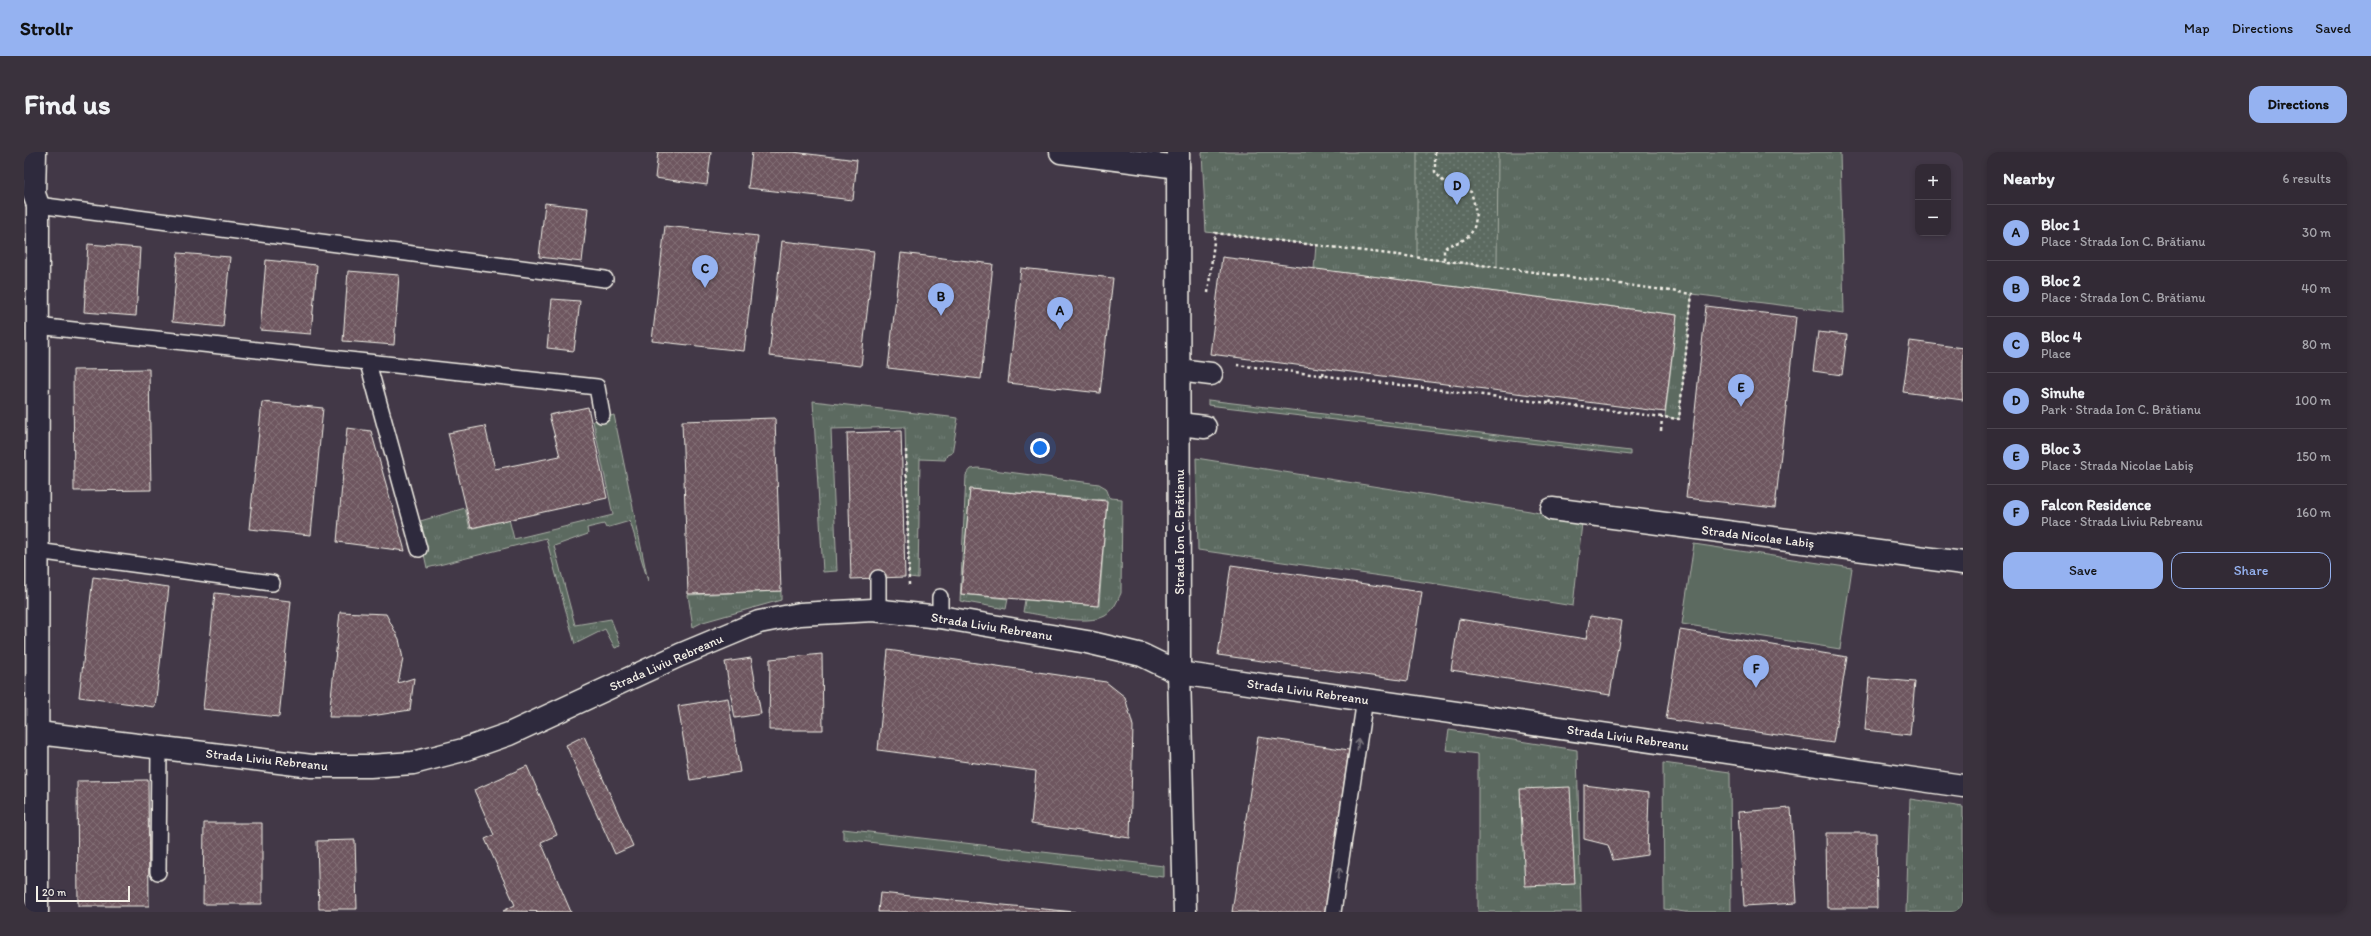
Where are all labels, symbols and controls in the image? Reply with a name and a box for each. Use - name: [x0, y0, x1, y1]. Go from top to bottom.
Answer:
- text: Strollr: [20, 17, 73, 40]
- text: Map: [2184, 20, 2210, 37]
- text: Directions: [2232, 20, 2293, 37]
- text: Saved: [2315, 20, 2351, 37]
- button: Directions: [2249, 86, 2347, 123]
- text: Find us: [24, 87, 111, 121]
- map controls: [1915, 164, 1951, 236]
- button: +: [1915, 164, 1951, 200]
- text: Nearby: [2003, 168, 2055, 188]
- text: 6 results: [2283, 171, 2331, 186]
- pin: D: [1444, 172, 1470, 205]
- button: −: [1915, 200, 1951, 236]
- text: Bloc 1: [2041, 216, 2080, 234]
- text: A: [2012, 225, 2020, 240]
- text: 30 m: [2302, 225, 2331, 240]
- text: Place · Strada Ion C. Brătianu: [2041, 234, 2205, 249]
- pin: C: [692, 255, 718, 288]
- text: Bloc 2: [2041, 272, 2081, 290]
- text: B: [2012, 281, 2020, 296]
- text: 40 m: [2301, 281, 2331, 296]
- pin: B: [928, 283, 954, 316]
- text: Place · Strada Ion C. Brătianu: [2041, 290, 2205, 305]
- pin: A: [1047, 297, 1073, 330]
- text: Bloc 4: [2041, 328, 2082, 346]
- text: C: [2012, 337, 2020, 352]
- text: 80 m: [2302, 337, 2331, 352]
- text: Place: [2041, 346, 2071, 361]
- pin: E: [1728, 374, 1754, 407]
- text: Sinuhe: [2041, 384, 2085, 402]
- text: D: [2012, 393, 2020, 408]
- text: 100 m: [2295, 393, 2331, 408]
- text: Park · Strada Ion C. Brătianu: [2041, 402, 2201, 417]
- your location: [1030, 438, 1050, 458]
- text: Bloc 3: [2041, 440, 2081, 458]
- text: E: [2012, 449, 2020, 464]
- text: 150 m: [2296, 449, 2331, 464]
- text: Place · Strada Nicolae Labiș: [2041, 458, 2194, 473]
- street label: Strada Ion C. Brătianu: [1172, 469, 1187, 595]
- text: Falcon Residence: [2041, 496, 2151, 514]
- text: F: [2013, 505, 2019, 520]
- text: 160 m: [2296, 505, 2331, 520]
- text: Place · Strada Liviu Rebreanu: [2041, 514, 2203, 529]
- street label: Strada Nicolae Labiș: [1701, 522, 1815, 551]
- button: Save: [2003, 552, 2163, 589]
- button: Share: [2171, 552, 2331, 589]
- street label: Strada Liviu Rebreanu: [930, 609, 1054, 644]
- street label: Strada Liviu Rebreanu: [607, 631, 725, 694]
- pin: F: [1743, 655, 1769, 688]
- street label: Strada Liviu Rebreanu: [1246, 676, 1370, 707]
- street label: Strada Liviu Rebreanu: [1566, 722, 1690, 753]
- one-way arrow: [1354, 739, 1362, 752]
- street label: Strada Liviu Rebreanu: [205, 746, 329, 773]
- one-way arrow: [1335, 867, 1343, 880]
- scale bar: [36, 884, 130, 903]
- text: 20 m: [42, 886, 66, 899]

